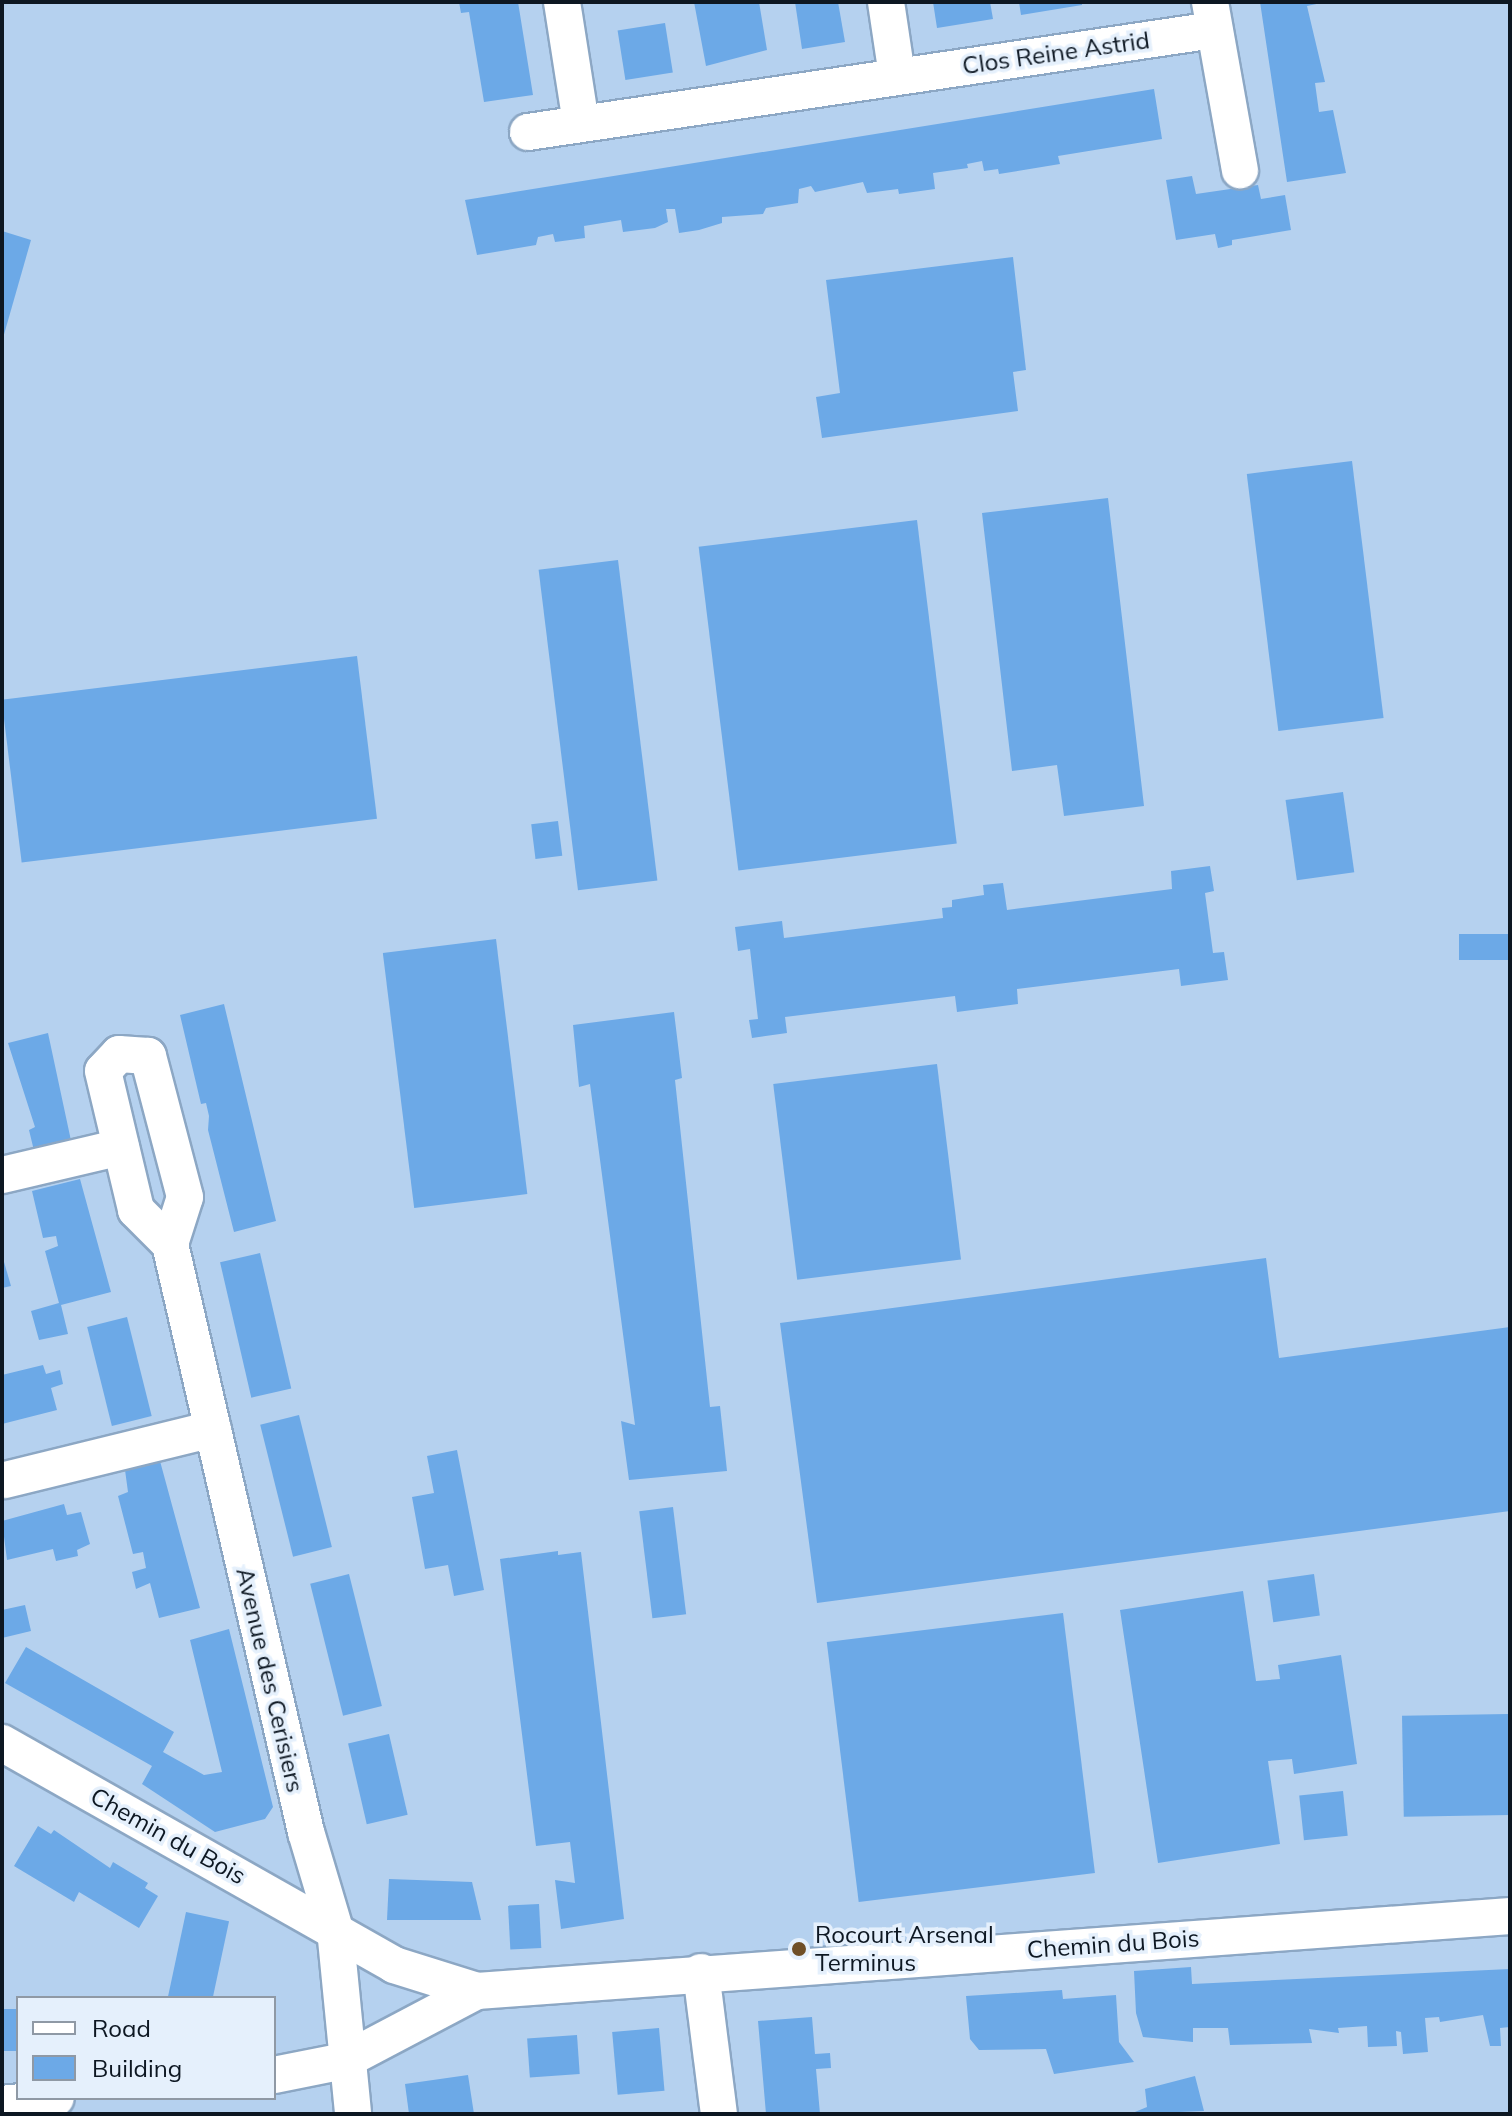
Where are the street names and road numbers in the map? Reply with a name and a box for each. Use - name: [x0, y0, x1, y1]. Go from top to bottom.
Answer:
- street label: Clos Reine Astrid: [960, 26, 1152, 80]
- street label: Avenue des Cerisiers: [230, 1565, 310, 1795]
- street label: Chemin du Bois: [85, 1782, 251, 1890]
- street label: Chemin du Bois: [1026, 1924, 1200, 1964]

